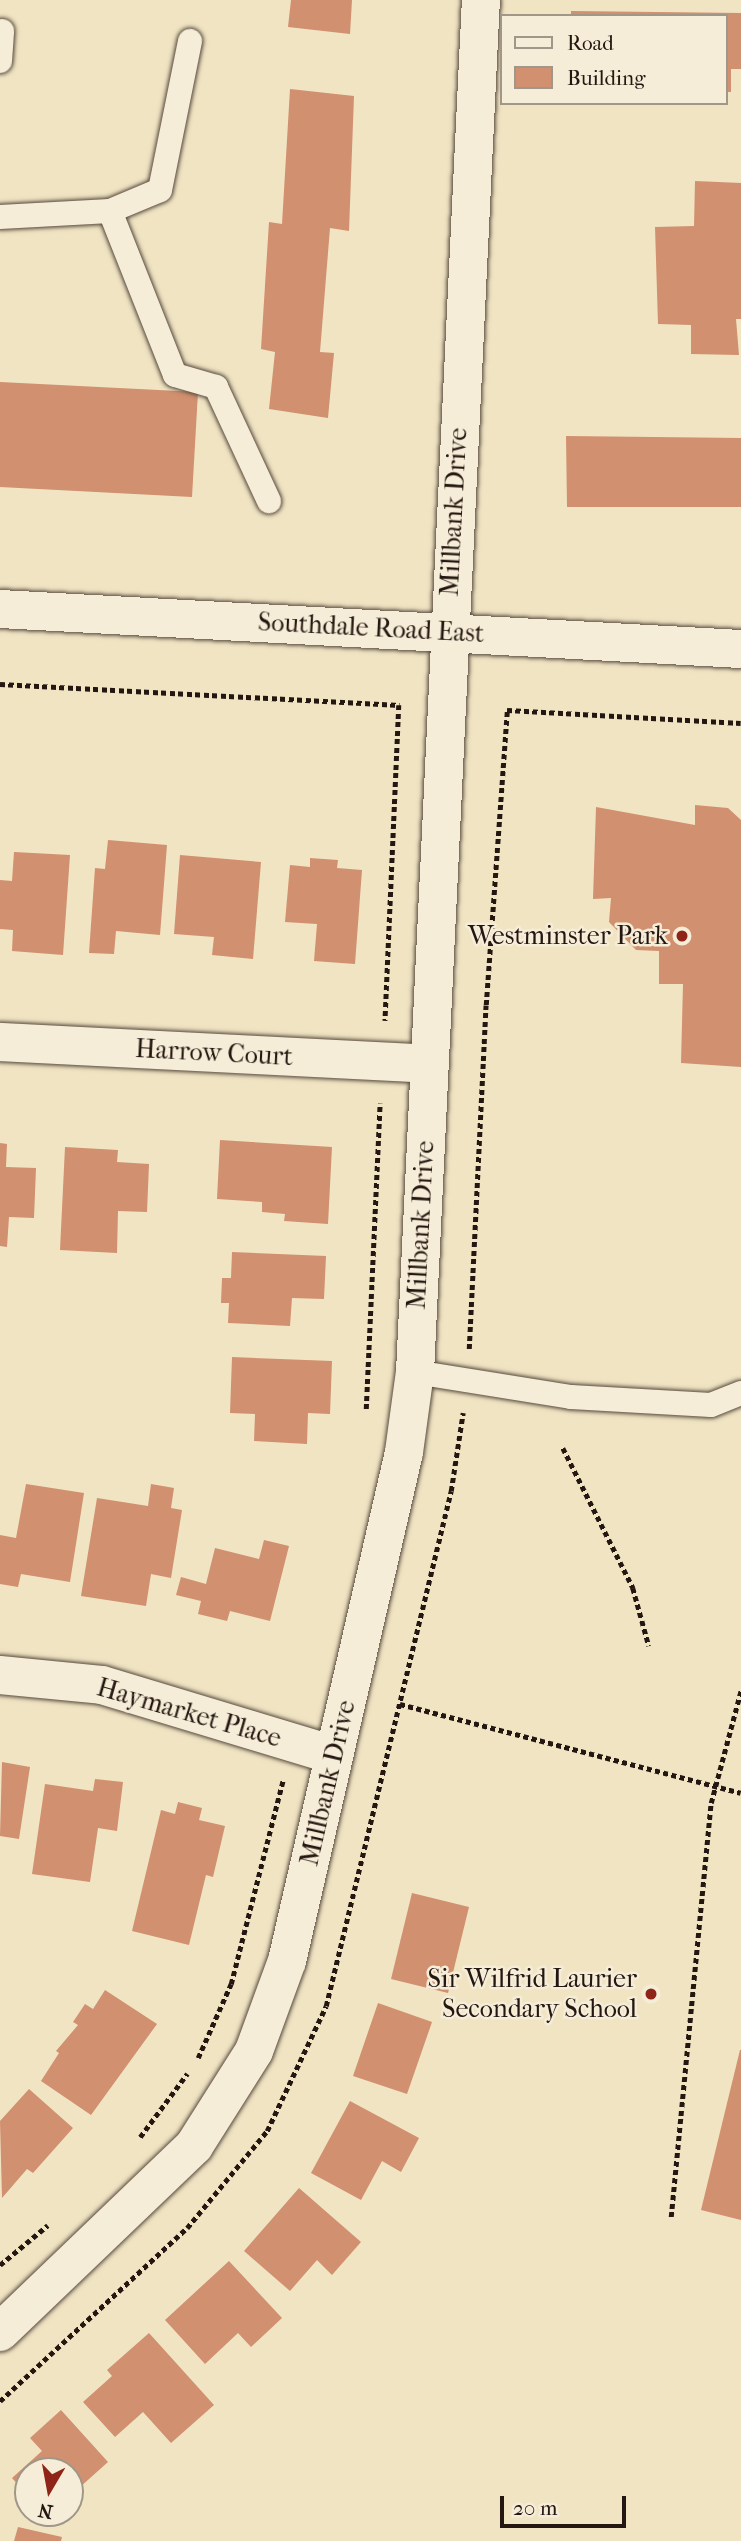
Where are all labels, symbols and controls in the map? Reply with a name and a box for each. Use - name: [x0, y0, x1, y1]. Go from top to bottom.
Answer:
- legend: [500, 14, 727, 105]
- text: Road: [567, 31, 614, 55]
- text: Building: [567, 66, 645, 90]
- street label: Millbank Drive: [434, 427, 474, 597]
- street label: Southdale Road East: [257, 606, 485, 650]
- place label: Westminster Park: [468, 920, 668, 952]
- marker: Westminster Park: [674, 928, 690, 944]
- street label: Harrow Court: [134, 1033, 294, 1073]
- street label: Millbank Drive: [401, 1140, 441, 1310]
- street label: Haymarket Place: [93, 1672, 285, 1754]
- street label: Millbank Drive: [294, 1697, 362, 1869]
- place label: Sir Wilfrid Laurier Secondary School: [427, 1963, 637, 2024]
- marker: Sir Wilfrid Laurier Secondary School: [643, 1986, 659, 2002]
- north arrow: [14, 2457, 84, 2527]
- scale bar: [503, 2482, 629, 2526]
- text: 20 m: [513, 2496, 557, 2520]
- text: N: [37, 2499, 55, 2523]

